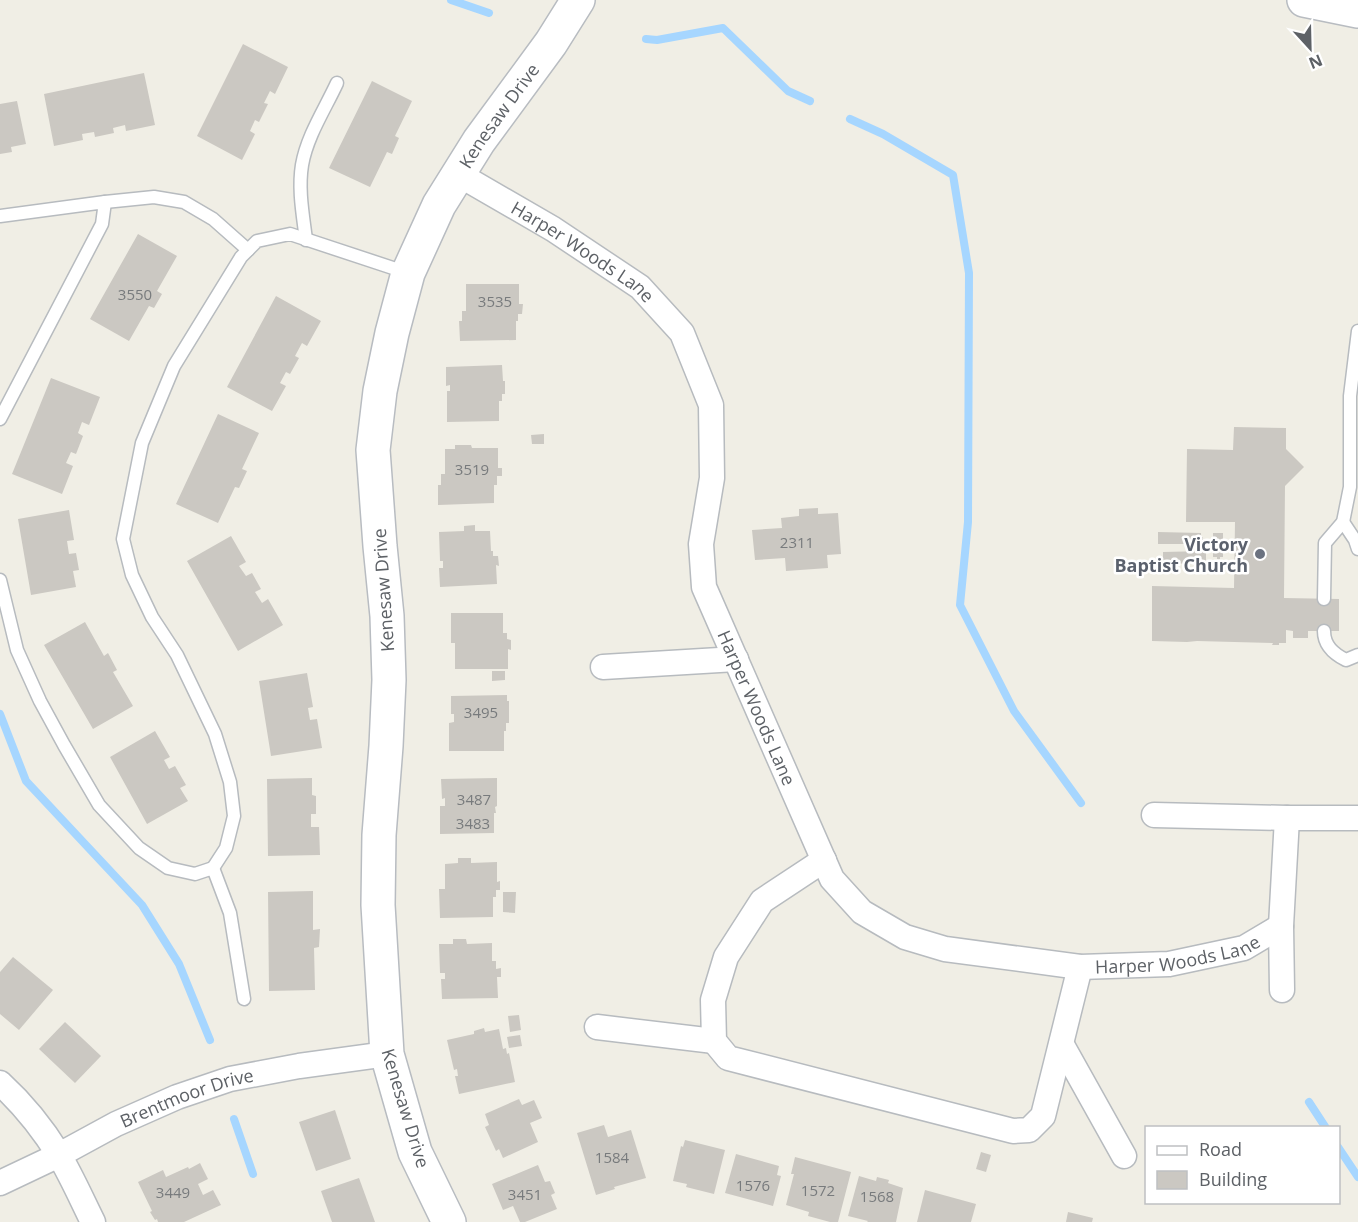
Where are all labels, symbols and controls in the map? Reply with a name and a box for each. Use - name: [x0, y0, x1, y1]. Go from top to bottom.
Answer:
- north arrow: [1280, 18, 1340, 78]
- text: N: [1305, 49, 1326, 75]
- street label: Kenesaw Drive: [453, 58, 544, 173]
- street label: Harper Woods Lane: [507, 195, 660, 307]
- house number: 3550: [118, 284, 152, 304]
- house number: 3535: [478, 291, 512, 311]
- house number: 3519: [455, 459, 489, 479]
- street label: Kenesaw Drive: [367, 528, 399, 652]
- house number: 2311: [780, 532, 814, 552]
- place label: Victory Baptist Church: [1115, 532, 1249, 577]
- marker: Victory Baptist Church: [1253, 547, 1267, 561]
- street label: Harper Woods Lane: [712, 626, 801, 789]
- house number: 3495: [464, 702, 498, 722]
- house number: 3487: [457, 789, 491, 809]
- house number: 3483: [456, 813, 490, 833]
- street label: Harper Woods Lane: [1095, 929, 1264, 978]
- street label: Kenesaw Drive: [376, 1045, 436, 1171]
- street label: Brentmoor Drive: [116, 1063, 255, 1133]
- legend: [1145, 1126, 1340, 1204]
- text: Road: [1199, 1137, 1242, 1161]
- house number: 1584: [595, 1147, 630, 1167]
- text: Building: [1199, 1167, 1267, 1191]
- house number: 1576: [736, 1175, 770, 1195]
- house number: 1572: [801, 1180, 835, 1200]
- house number: 3449: [156, 1182, 190, 1202]
- house number: 3451: [508, 1184, 542, 1204]
- house number: 1568: [860, 1186, 894, 1206]

